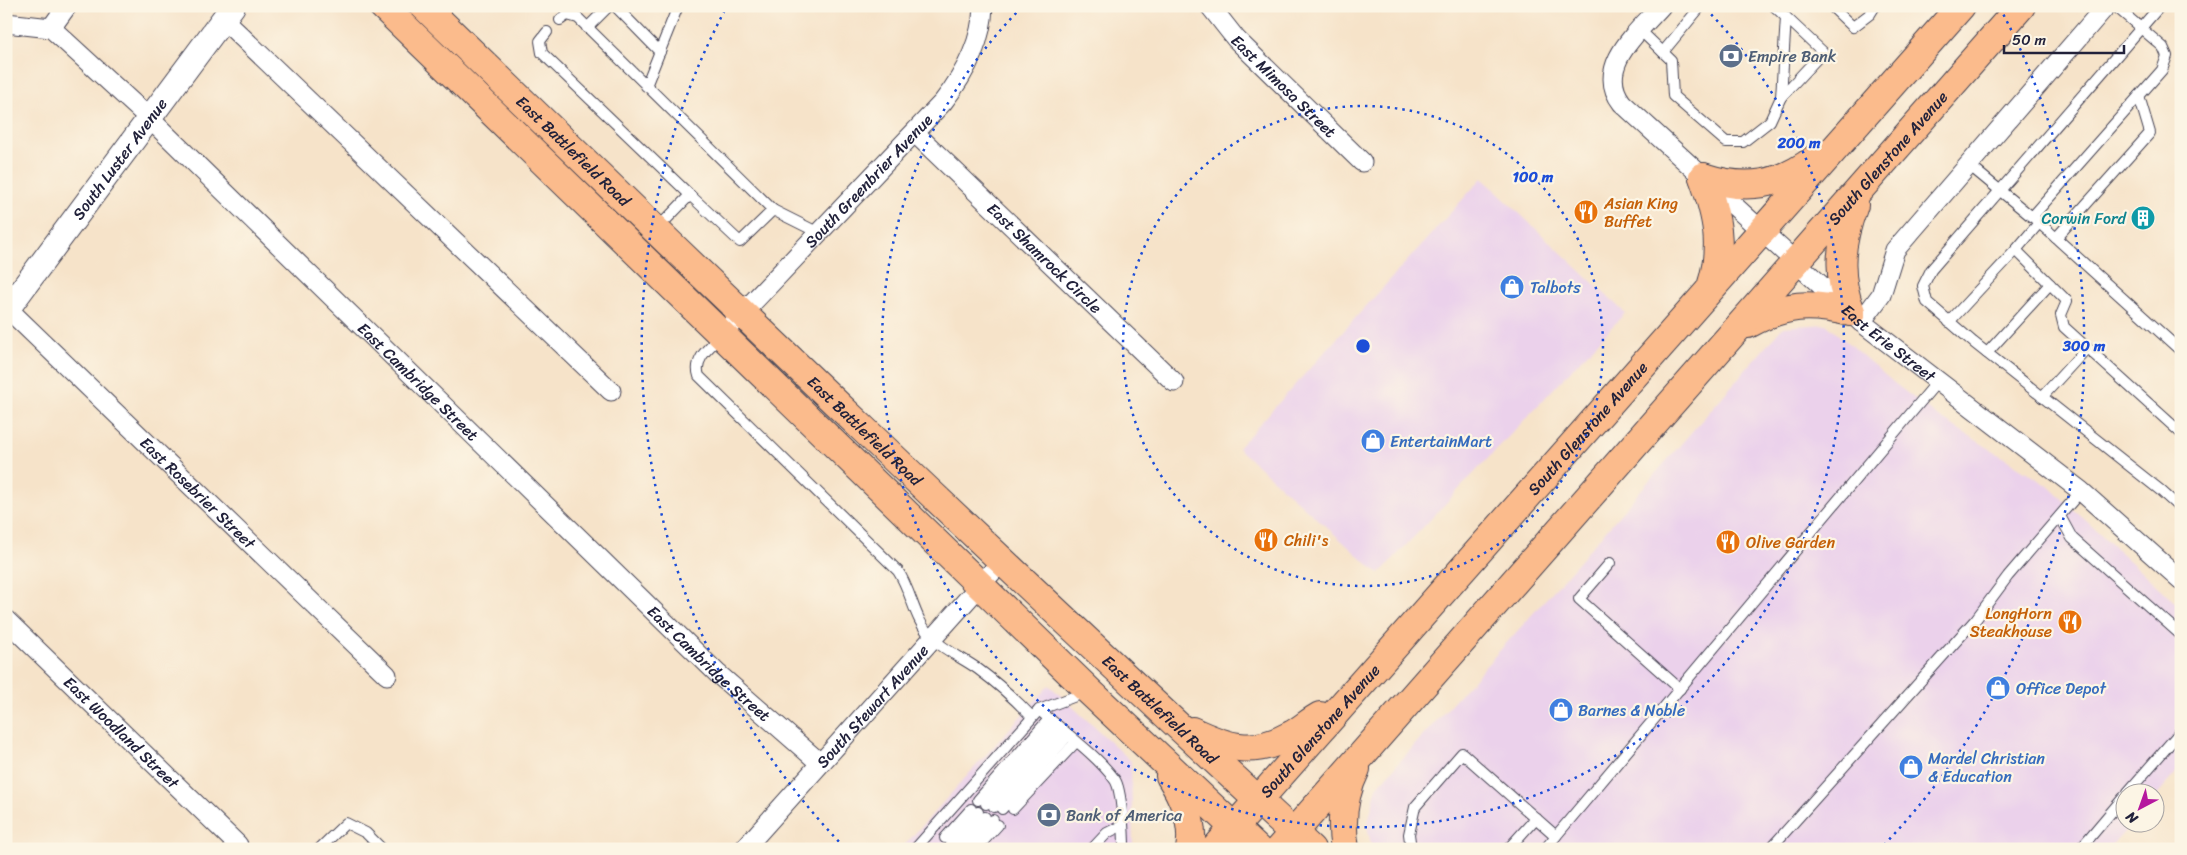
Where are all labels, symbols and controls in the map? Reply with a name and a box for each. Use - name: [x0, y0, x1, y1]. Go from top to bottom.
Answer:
- scale bar: [2004, 22, 2124, 54]
- street label: East Mimosa Street: [1224, 27, 1344, 145]
- text: 50 m: [2012, 27, 2047, 53]
- place label: Empire Bank: [1748, 42, 1837, 71]
- bank icon: Empire Bank: [1718, 43, 1744, 69]
- street label: South Glenstone Avenue: [1820, 84, 1955, 232]
- street label: East Battlefield Road: [509, 88, 639, 215]
- street label: South Luster Avenue: [64, 91, 175, 226]
- street label: South Greenbrier Avenue: [797, 106, 940, 255]
- text: 200 m: [1776, 130, 1821, 156]
- text: 100 m: [1513, 164, 1554, 190]
- place label: Asian King Buffet: [1603, 189, 1678, 236]
- street label: East Shamrock Circle: [980, 195, 1109, 321]
- restaurant icon: Asian King Buffet: [1573, 199, 1599, 225]
- place label: Corwin Ford: [2041, 204, 2128, 233]
- building icon: Corwin Ford: [2130, 205, 2156, 231]
- place label: Talbots: [1530, 273, 1581, 302]
- shop icon: Talbots: [1499, 274, 1525, 300]
- street label: East Erie Street: [1835, 296, 1943, 390]
- street label: East Cambridge Street: [351, 315, 486, 448]
- text: 300 m: [2062, 333, 2106, 359]
- centre of rings: [1354, 337, 1372, 355]
- street label: South Glenstone Avenue: [1520, 354, 1655, 502]
- street label: East Battlefield Road: [800, 368, 931, 494]
- place label: EntertainMart: [1390, 427, 1492, 456]
- shop icon: EntertainMart: [1360, 428, 1386, 454]
- street label: East Rosebrier Street: [133, 429, 263, 556]
- place label: Chili's: [1284, 526, 1329, 555]
- restaurant icon: Chili's: [1253, 527, 1279, 553]
- place label: Olive Garden: [1746, 528, 1835, 557]
- restaurant icon: Olive Garden: [1715, 529, 1741, 555]
- street label: East Cambridge Street: [640, 598, 778, 729]
- place label: LongHorn Steakhouse: [1970, 599, 2052, 646]
- restaurant icon: LongHorn Steakhouse: [2057, 609, 2083, 635]
- street label: South Stewart Avenue: [808, 637, 936, 775]
- street label: East Battlefield Road: [1095, 647, 1226, 772]
- street label: South Glenstone Avenue: [1252, 657, 1387, 804]
- street label: East Woodland Street: [57, 669, 187, 796]
- place label: Office Depot: [2016, 674, 2106, 703]
- shop icon: Office Depot: [1985, 675, 2011, 701]
- place label: Barnes & Noble: [1578, 696, 1685, 725]
- shop icon: Barnes & Noble: [1548, 697, 1574, 723]
- place label: Mardel Christian & Education: [1928, 744, 2045, 791]
- shop icon: Mardel Christian & Education: [1898, 754, 1924, 780]
- north arrow: [2114, 782, 2164, 832]
- place label: Bank of America: [1066, 801, 1183, 830]
- bank icon: Bank of America: [1036, 802, 1062, 828]
- text: N: [2120, 805, 2144, 831]

